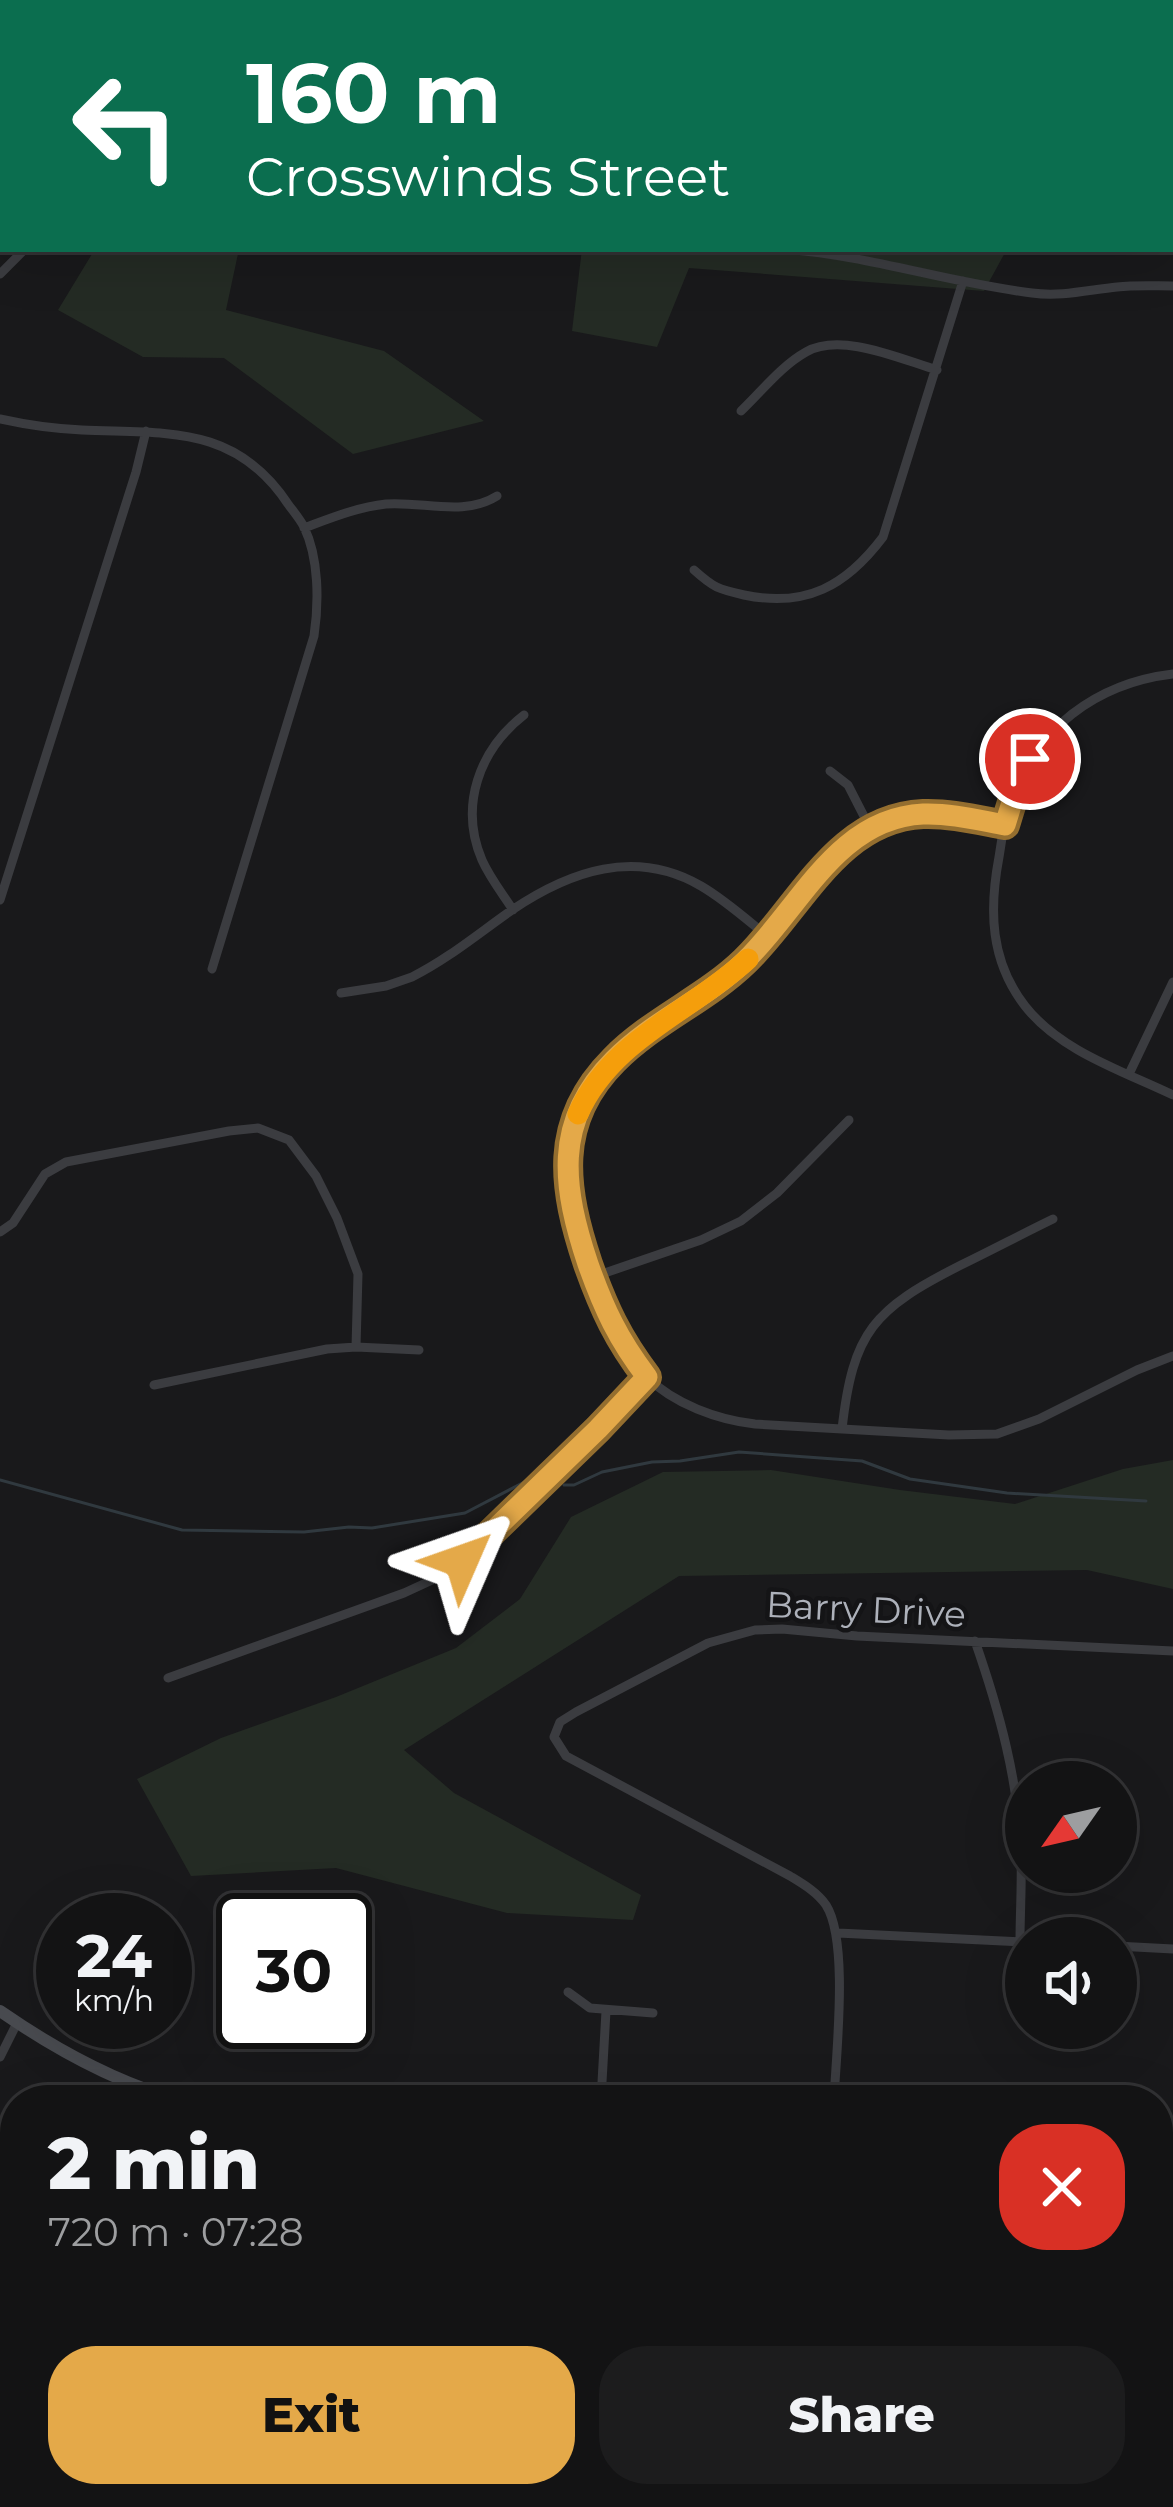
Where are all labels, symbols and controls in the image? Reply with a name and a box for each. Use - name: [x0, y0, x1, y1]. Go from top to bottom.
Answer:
- text: 160 m: [246, 42, 501, 144]
- icon: left: [48, 48, 204, 204]
- text: Crosswinds Street: [246, 144, 730, 210]
- pin: [979, 708, 1081, 810]
- icon: arrive: [997, 726, 1063, 792]
- position arrow: [399, 1498, 525, 1624]
- street label: Barry Drive: [765, 1582, 967, 1636]
- north arrow: [1005, 1761, 1137, 1893]
- map controls: [1005, 1761, 1137, 2049]
- speed limit sign: 30: [216, 1893, 372, 2049]
- button: sound: [1005, 1917, 1137, 2049]
- text: 24: [76, 1919, 152, 1992]
- text: km/h: [74, 1982, 154, 2019]
- text: 2 min: [48, 2119, 260, 2207]
- button: close: [999, 2124, 1125, 2250]
- text: 720 m · 07:28: [48, 2208, 304, 2256]
- button: Exit: [48, 2346, 575, 2484]
- button: Share: [599, 2346, 1125, 2484]

